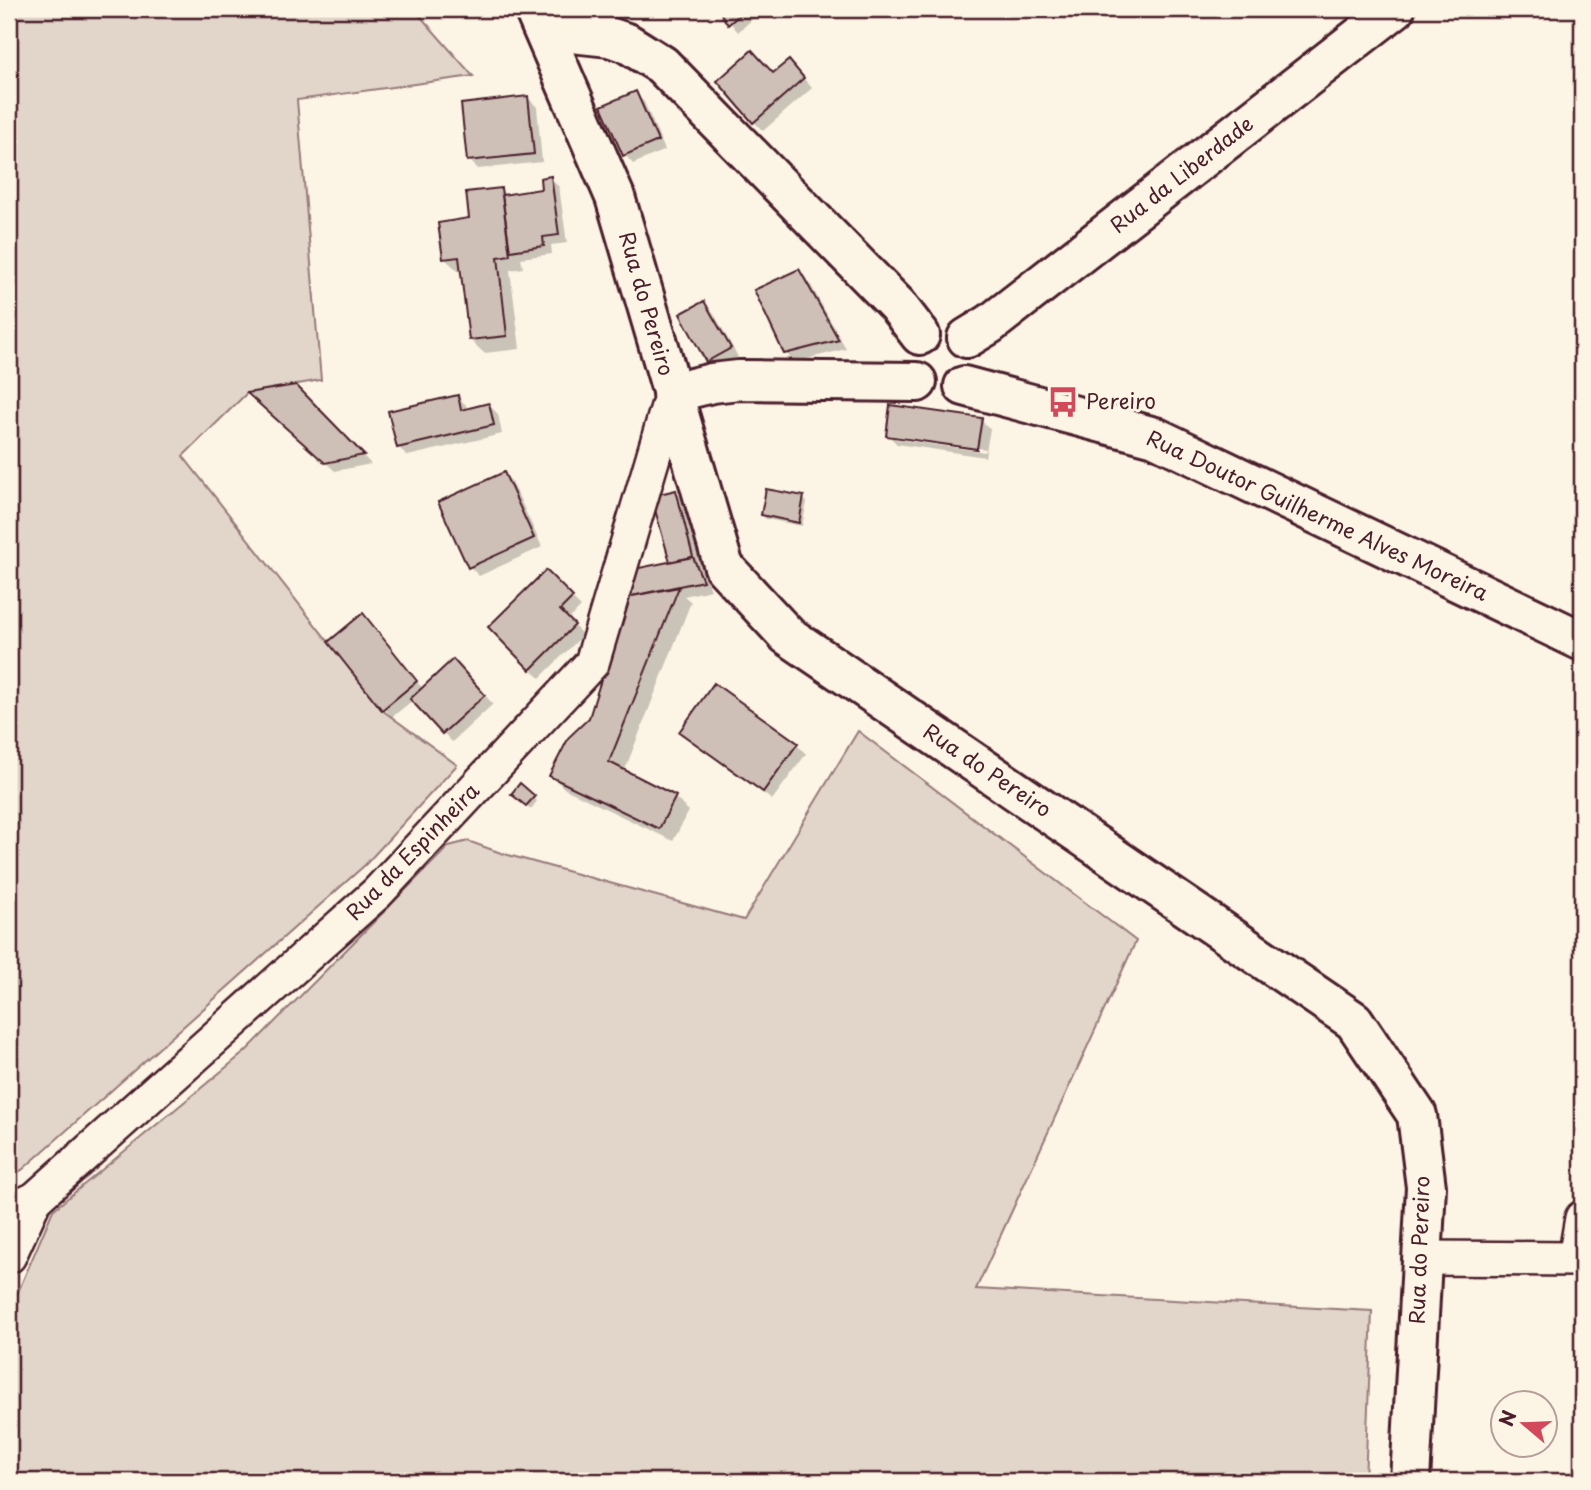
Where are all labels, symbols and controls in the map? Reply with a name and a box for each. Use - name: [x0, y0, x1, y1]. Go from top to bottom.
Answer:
- street label: Rua da Liberdade: [1102, 107, 1259, 240]
- street label: Rua do Pereiro: [612, 228, 684, 379]
- place label: Pereiro: [1086, 384, 1156, 416]
- bus stop icon: Pereiro: [1046, 385, 1080, 419]
- street label: Rua Doutor Guilherme Alves Moreira: [1142, 421, 1495, 608]
- street label: Rua do Pereiro: [918, 715, 1059, 824]
- street label: Rua da Espinheira: [337, 774, 486, 927]
- street label: Rua do Pereiro: [1399, 1175, 1437, 1325]
- north arrow: [1490, 1388, 1560, 1458]
- text: N: [1491, 1406, 1523, 1430]

